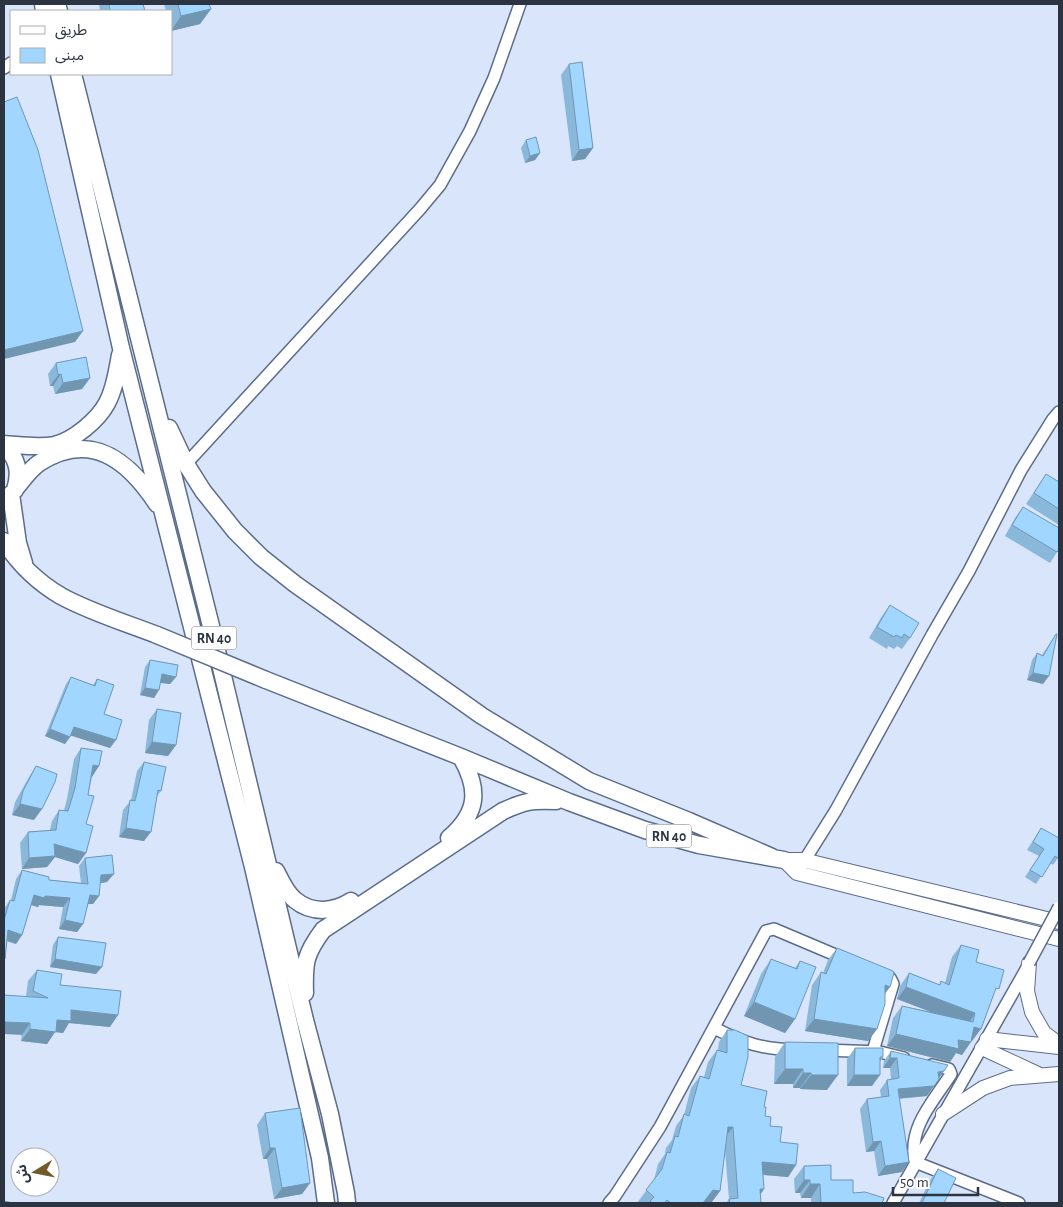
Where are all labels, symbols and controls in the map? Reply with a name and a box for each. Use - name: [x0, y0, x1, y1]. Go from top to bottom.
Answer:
- legend: [10, 10, 172, 75]
- text: طريق: [55, 23, 87, 40]
- text: مبنى: [55, 48, 84, 64]
- road number: RN 40: [192, 626, 236, 650]
- road number: RN 40: [646, 824, 692, 848]
- north arrow: [10, 1147, 60, 1197]
- text: ش: [14, 1163, 32, 1185]
- scale bar: [893, 1164, 978, 1196]
- text: 50 m: [900, 1175, 929, 1190]

